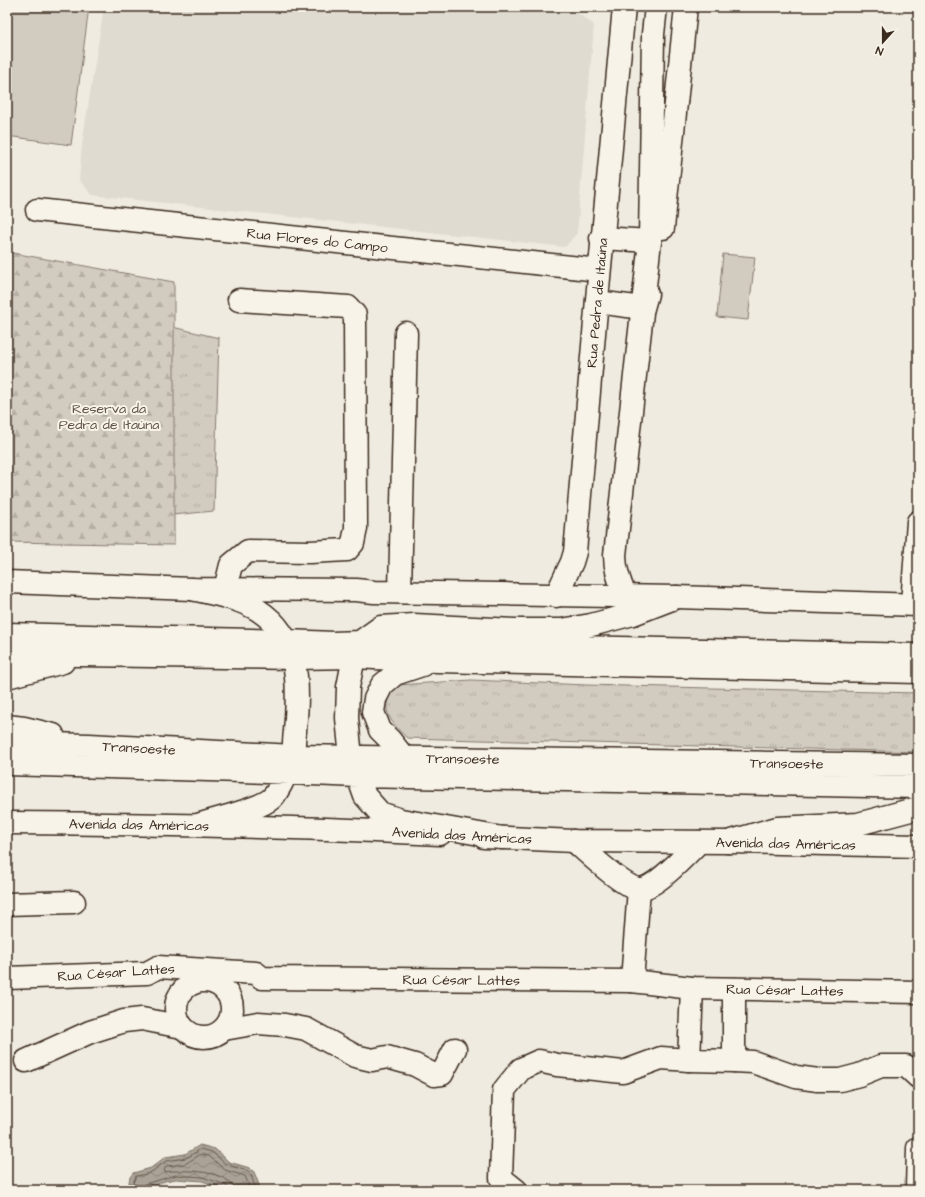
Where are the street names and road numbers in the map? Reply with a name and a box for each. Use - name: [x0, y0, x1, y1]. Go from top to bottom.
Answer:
- street label: Rua Flores do Campo: [246, 223, 389, 258]
- street label: Rua Pedra de Itaúna: [582, 237, 613, 369]
- street label: Transoeste: [102, 737, 176, 761]
- street label: Transoeste: [426, 749, 500, 770]
- street label: Transoeste: [750, 754, 824, 775]
- street label: Avenida das Américas: [69, 815, 209, 837]
- street label: Avenida das Américas: [391, 822, 532, 850]
- street label: Avenida das Américas: [716, 833, 856, 856]
- street label: Rua César Lattes: [57, 959, 175, 987]
- street label: Rua César Lattes: [402, 970, 520, 991]
- street label: Rua César Lattes: [726, 980, 844, 1002]

